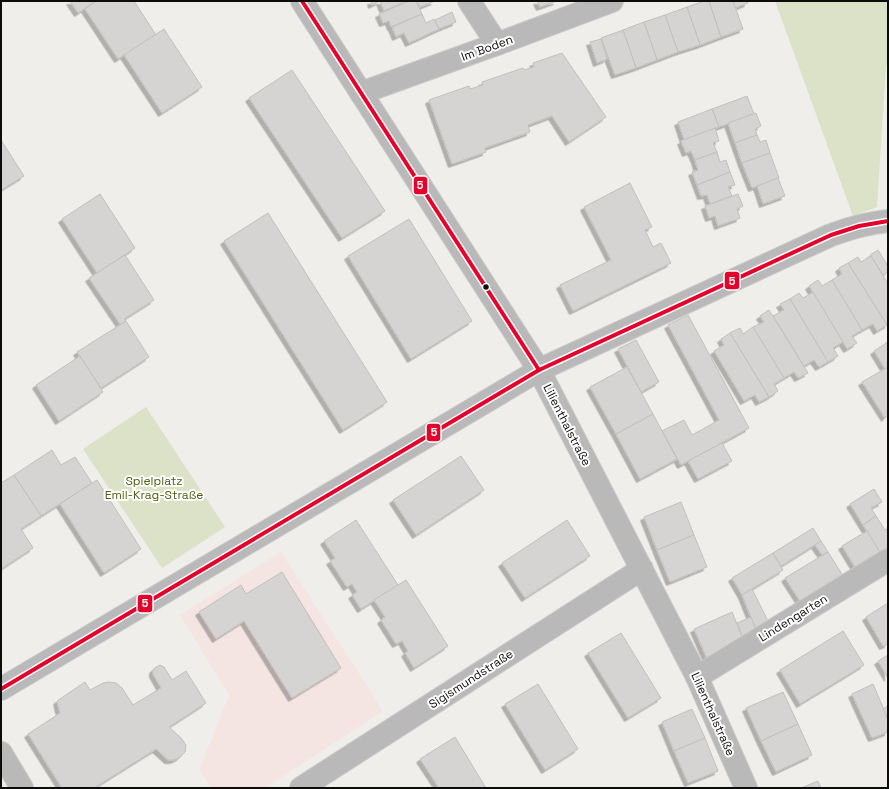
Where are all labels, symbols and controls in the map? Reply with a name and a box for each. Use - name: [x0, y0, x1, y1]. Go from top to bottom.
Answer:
- street label: Im Boden: [459, 31, 515, 65]
- line badge: 5: [413, 176, 428, 195]
- text: 5: [417, 178, 424, 192]
- line badge: 5: [724, 271, 740, 290]
- text: 5: [729, 274, 736, 288]
- unlabelled marker: [481, 282, 491, 292]
- street label: Lilienthalstraße: [539, 381, 595, 469]
- line badge: 5: [426, 423, 441, 442]
- text: 5: [431, 425, 438, 439]
- park label: Spielplatz Emil-Krag-Straße: [105, 473, 203, 503]
- street label: Lindengarten: [756, 591, 830, 645]
- line badge: 5: [137, 594, 153, 613]
- text: 5: [142, 596, 149, 610]
- street label: Sigismundstraße: [426, 646, 516, 712]
- street label: Lilienthalstraße: [687, 670, 739, 758]

